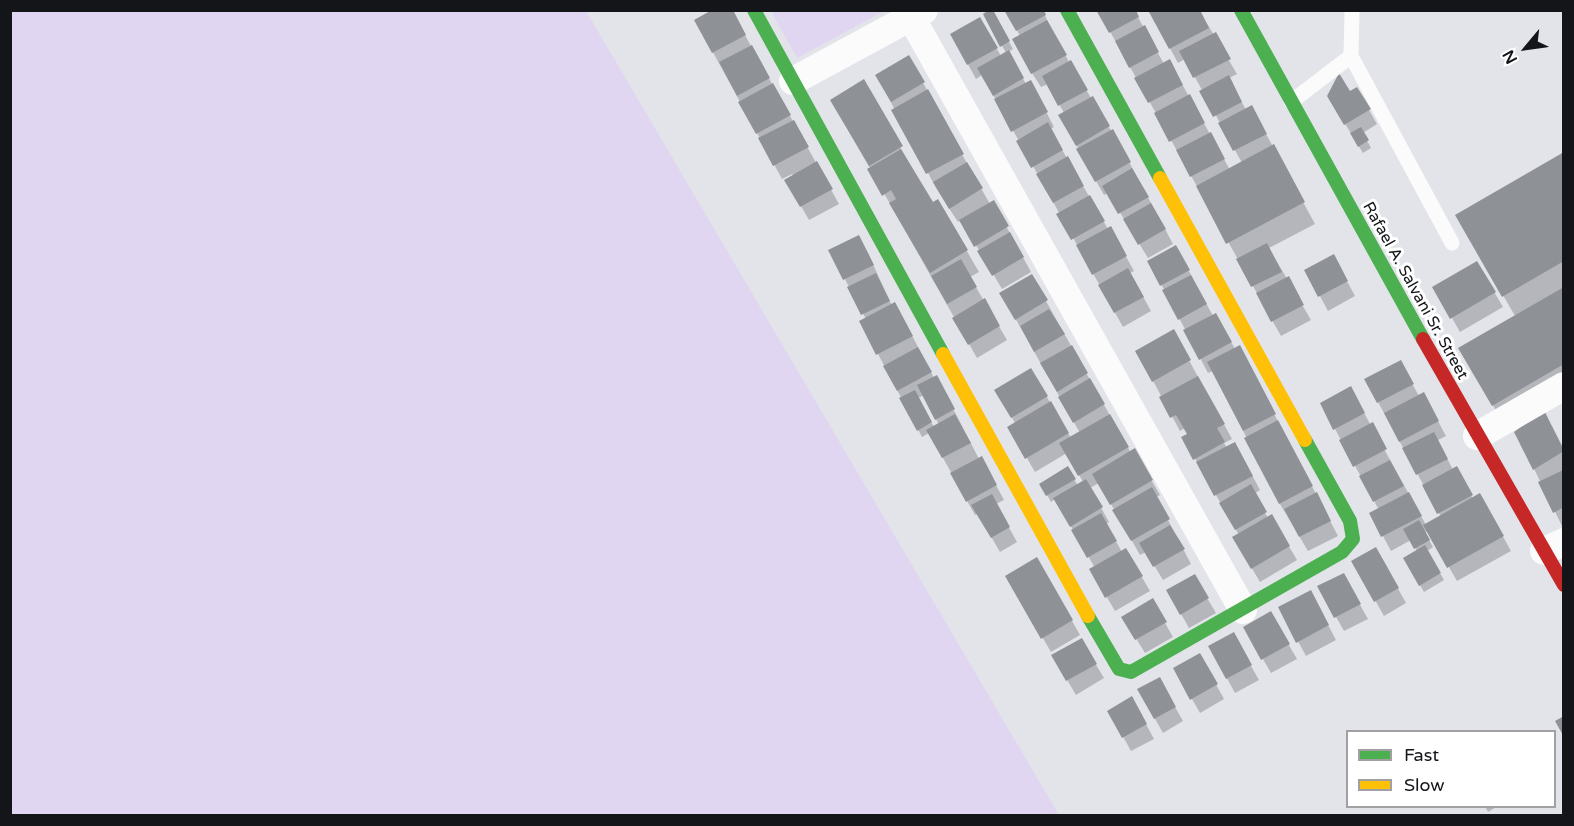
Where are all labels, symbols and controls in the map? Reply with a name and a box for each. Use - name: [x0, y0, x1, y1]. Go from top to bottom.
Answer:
- north arrow: [1496, 18, 1556, 78]
- text: N: [1498, 46, 1522, 67]
- street label: Rafael A. Salvani Sr. Street: [1358, 199, 1472, 383]
- legend: [1346, 730, 1556, 808]
- text: Fast: [1404, 744, 1439, 766]
- text: Slow: [1404, 774, 1445, 796]

